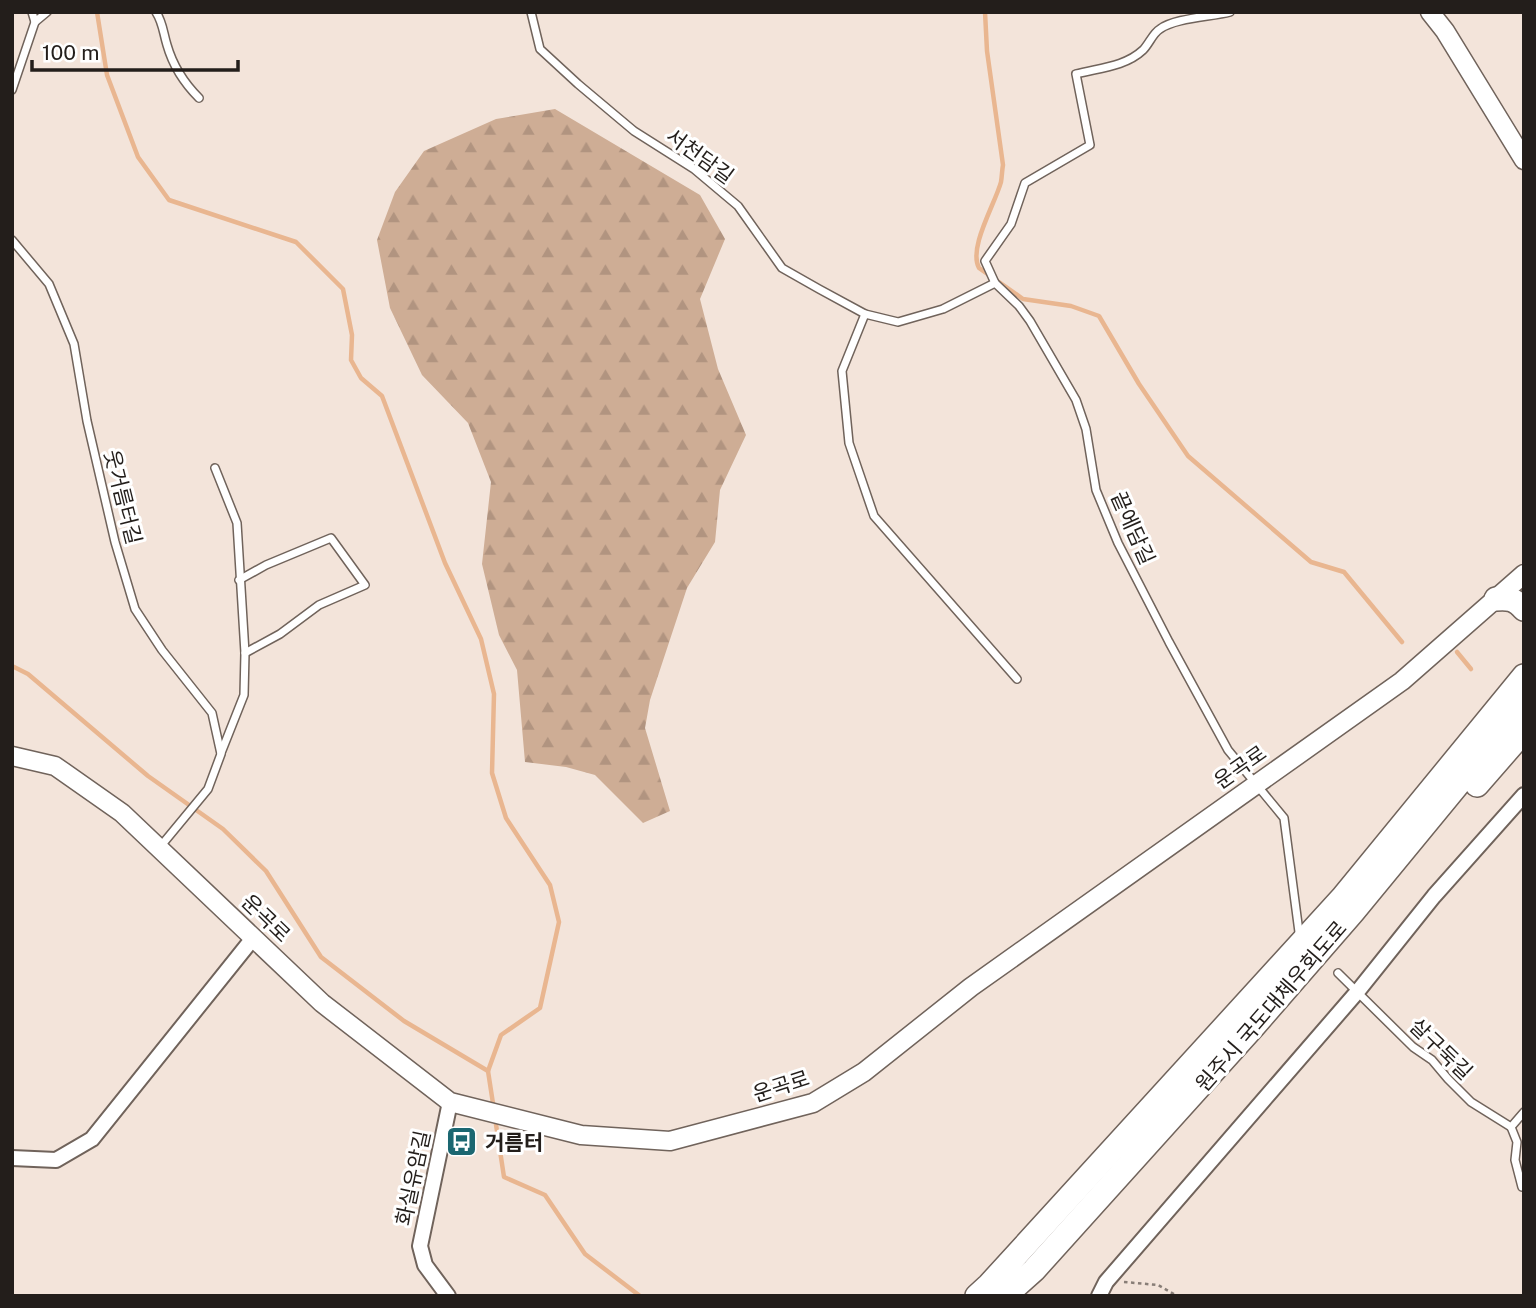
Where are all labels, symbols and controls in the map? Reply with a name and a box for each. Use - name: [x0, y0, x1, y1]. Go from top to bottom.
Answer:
- scale bar: [32, 28, 238, 72]
- text: 100 m: [42, 40, 99, 65]
- street label: 서천담길: [661, 123, 739, 189]
- street label: 웃거름터길: [99, 447, 147, 547]
- street label: 끝에담길: [1106, 488, 1160, 568]
- street label: 운곡로: [1209, 740, 1271, 794]
- street label: 운곡로: [236, 889, 296, 947]
- street label: 원주시 국도대체우회도로: [1190, 916, 1352, 1096]
- street label: 살구둑길: [1405, 1013, 1477, 1085]
- street label: 운곡로: [750, 1065, 812, 1107]
- bus stop icon: 거름터: [445, 1125, 479, 1159]
- street label: 화실유암길: [391, 1128, 435, 1228]
- place label: 거름터: [485, 1130, 543, 1155]

